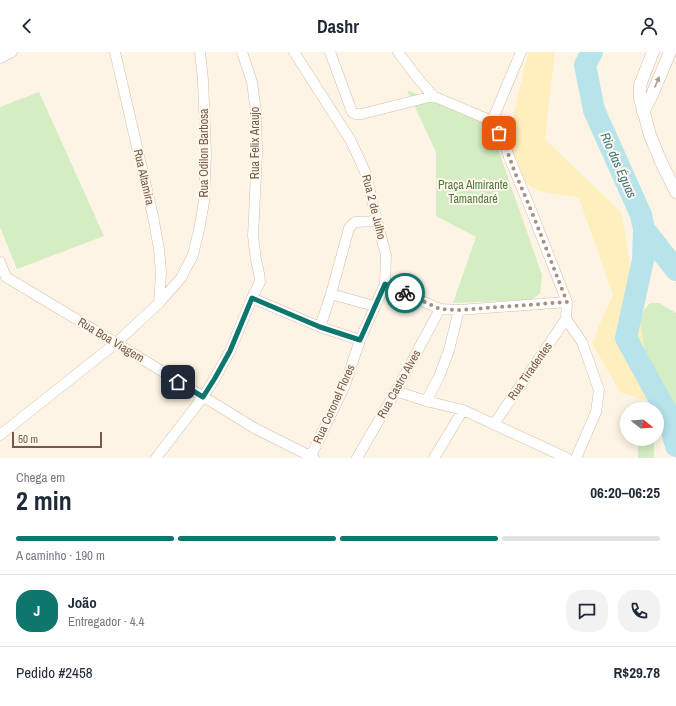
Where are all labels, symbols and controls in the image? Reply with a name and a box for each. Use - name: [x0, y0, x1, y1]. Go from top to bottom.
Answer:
- text: Dashr: [317, 14, 359, 39]
- icon: back: [16, 15, 38, 37]
- icon: person: [638, 15, 660, 37]
- one-way arrow: [654, 77, 660, 88]
- street label: Rua Felix Araujo: [247, 107, 263, 179]
- street label: Rua Odilon Barbosa: [196, 108, 212, 198]
- pin: [482, 116, 516, 150]
- icon: bag: [488, 122, 510, 144]
- water label: Rio das Éguas: [597, 130, 641, 201]
- street label: Rua Altamira: [130, 147, 158, 207]
- street label: Rua 2 de Julho: [358, 173, 390, 241]
- park label: Praça Almirante Tamandaré: [438, 177, 508, 207]
- courier: [385, 273, 425, 313]
- icon: bike: [394, 282, 416, 304]
- street label: Rua Boa Viagem: [75, 314, 147, 366]
- street label: Rua Tiradentes: [504, 339, 556, 403]
- street label: Rua Castro Alves: [374, 347, 424, 421]
- street label: Rua Coronel Flores: [309, 362, 359, 446]
- pin: [161, 365, 195, 399]
- icon: home: [167, 371, 189, 393]
- north arrow: [620, 402, 664, 446]
- map controls: [620, 402, 664, 446]
- scale bar: [12, 430, 102, 449]
- text: 50 m: [18, 432, 38, 446]
- text: Chega em: [16, 469, 65, 486]
- text: 06:20–06:25: [590, 482, 660, 503]
- text: 2 min: [16, 483, 72, 518]
- text: A caminho · 190 m: [16, 547, 105, 564]
- button: chat: [566, 590, 608, 632]
- button: phone: [618, 590, 660, 632]
- text: João: [68, 592, 97, 613]
- text: J: [34, 600, 40, 621]
- text: Entregador · 4.4: [68, 613, 144, 630]
- text: Pedido #2458: [16, 662, 93, 683]
- text: R$29.78: [613, 662, 660, 683]

